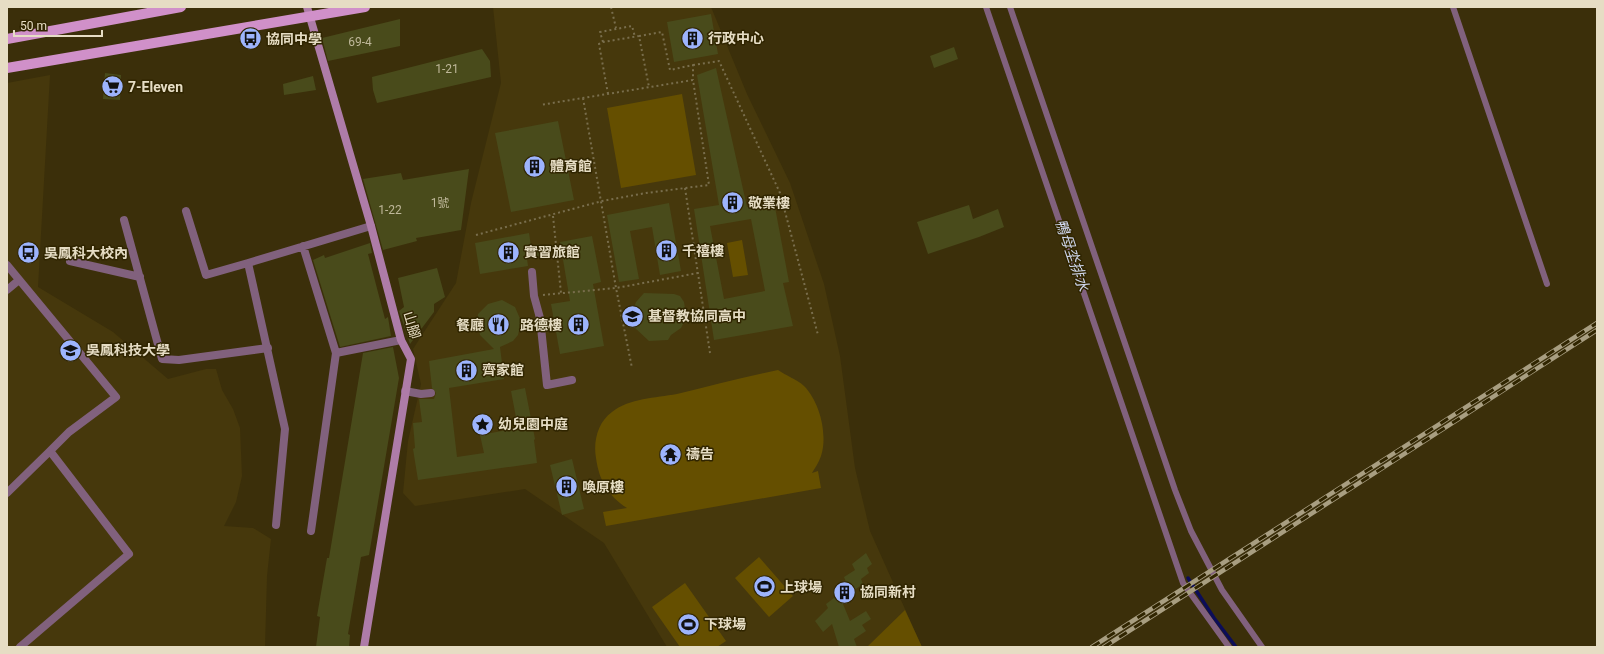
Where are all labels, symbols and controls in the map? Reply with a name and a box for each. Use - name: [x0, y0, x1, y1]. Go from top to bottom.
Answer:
- scale bar: [14, 12, 102, 38]
- text: 50 m: [20, 19, 47, 33]
- building icon: 行政中心: [680, 25, 706, 51]
- bus stop icon: 協同中學: [238, 26, 264, 52]
- place label: 行政中心: [708, 30, 764, 46]
- place label: 協同中學: [266, 31, 322, 47]
- house number: 69-4: [348, 35, 372, 49]
- house number: 1-21: [435, 62, 459, 76]
- supermarket icon: 7-Eleven: [99, 74, 125, 100]
- place label: 7-Eleven: [128, 79, 183, 95]
- building icon: 體育館: [522, 153, 548, 179]
- place label: 體育館: [550, 158, 592, 174]
- building icon: 敬業樓: [719, 190, 745, 216]
- place label: 敬業樓: [748, 195, 790, 211]
- house number: 1號: [431, 196, 449, 210]
- house number: 1-22: [378, 203, 402, 217]
- water label: 鴨母坔排水: [1051, 217, 1093, 294]
- building icon: 千禧樓: [654, 238, 680, 264]
- building icon: 實習旅館: [496, 239, 522, 265]
- bus stop icon: 吳鳳科大校內: [15, 240, 41, 266]
- place label: 千禧樓: [682, 243, 724, 259]
- place label: 實習旅館: [524, 244, 580, 260]
- place label: 吳鳳科大校內: [44, 245, 128, 261]
- school or university icon: 基督教協同高中: [620, 303, 646, 329]
- place label: 基督教協同高中: [648, 308, 746, 324]
- street label: 山腳: [400, 309, 424, 341]
- restaurant icon: 餐廳: [486, 312, 512, 338]
- building icon: 路德樓: [565, 312, 591, 338]
- place label: 餐廳: [456, 317, 484, 333]
- place label: 路德樓: [520, 317, 562, 333]
- school or university icon: 吳鳳科技大學: [58, 337, 84, 363]
- place label: 吳鳳科技大學: [86, 342, 170, 358]
- building icon: 齊家館: [453, 357, 479, 383]
- place label: 齊家館: [482, 362, 524, 378]
- place icon: 幼兒園中庭: [470, 411, 496, 437]
- place label: 幼兒園中庭: [498, 416, 568, 432]
- temple icon: 禱告: [658, 441, 684, 467]
- place label: 禱告: [686, 446, 714, 462]
- building icon: 喚原樓: [554, 474, 580, 500]
- place label: 喚原樓: [582, 479, 624, 495]
- sports icon: 上球場: [751, 574, 777, 600]
- place label: 上球場: [780, 579, 822, 595]
- building icon: 協同新村: [831, 579, 857, 605]
- place label: 協同新村: [860, 584, 916, 600]
- sports icon: 下球場: [676, 611, 702, 637]
- place label: 下球場: [704, 616, 746, 632]

